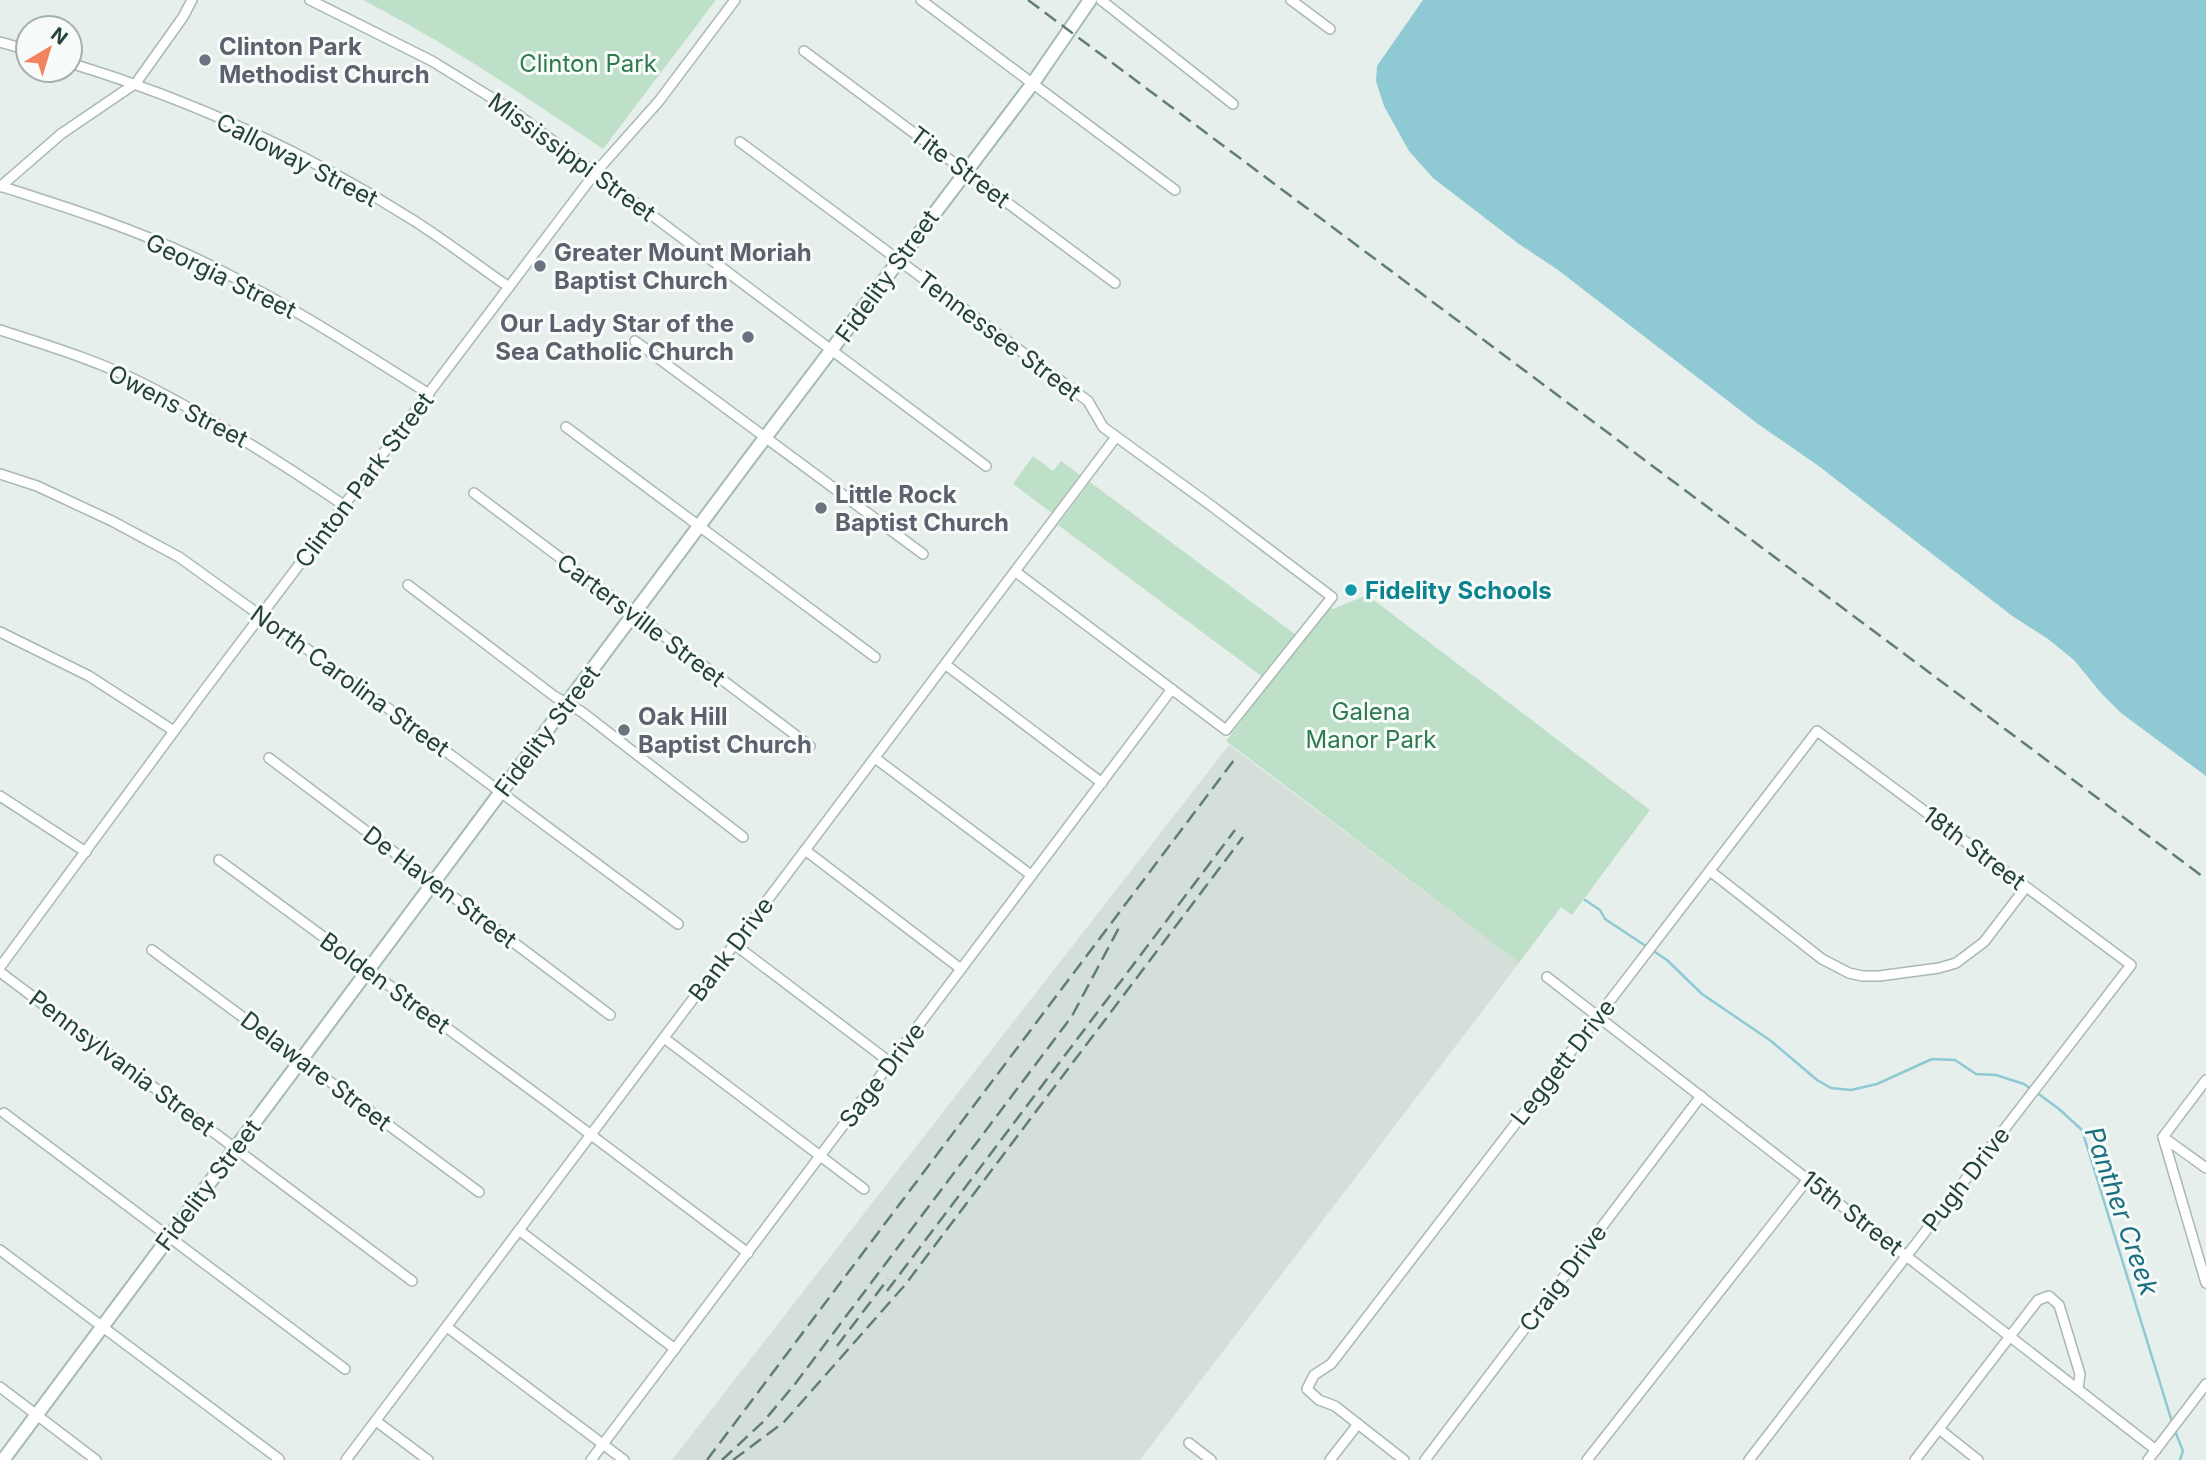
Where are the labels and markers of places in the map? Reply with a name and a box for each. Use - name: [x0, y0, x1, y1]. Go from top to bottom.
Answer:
- place label: Clinton Park Methodist Church: [219, 32, 430, 89]
- marker: Clinton Park Methodist Church: [197, 52, 213, 68]
- place label: Greater Mount Moriah Baptist Church: [554, 238, 812, 295]
- marker: Greater Mount Moriah Baptist Church: [532, 258, 548, 274]
- place label: Our Lady Star of the Sea Catholic Church: [495, 309, 734, 366]
- marker: Our Lady Star of the Sea Catholic Church: [740, 329, 756, 345]
- place label: Little Rock Baptist Church: [835, 480, 1009, 537]
- marker: Little Rock Baptist Church: [813, 500, 829, 516]
- place label: Fidelity Schools: [1365, 576, 1552, 605]
- marker: Fidelity Schools: [1343, 582, 1359, 598]
- place label: Oak Hill Baptist Church: [638, 702, 812, 759]
- marker: Oak Hill Baptist Church: [616, 722, 632, 738]

